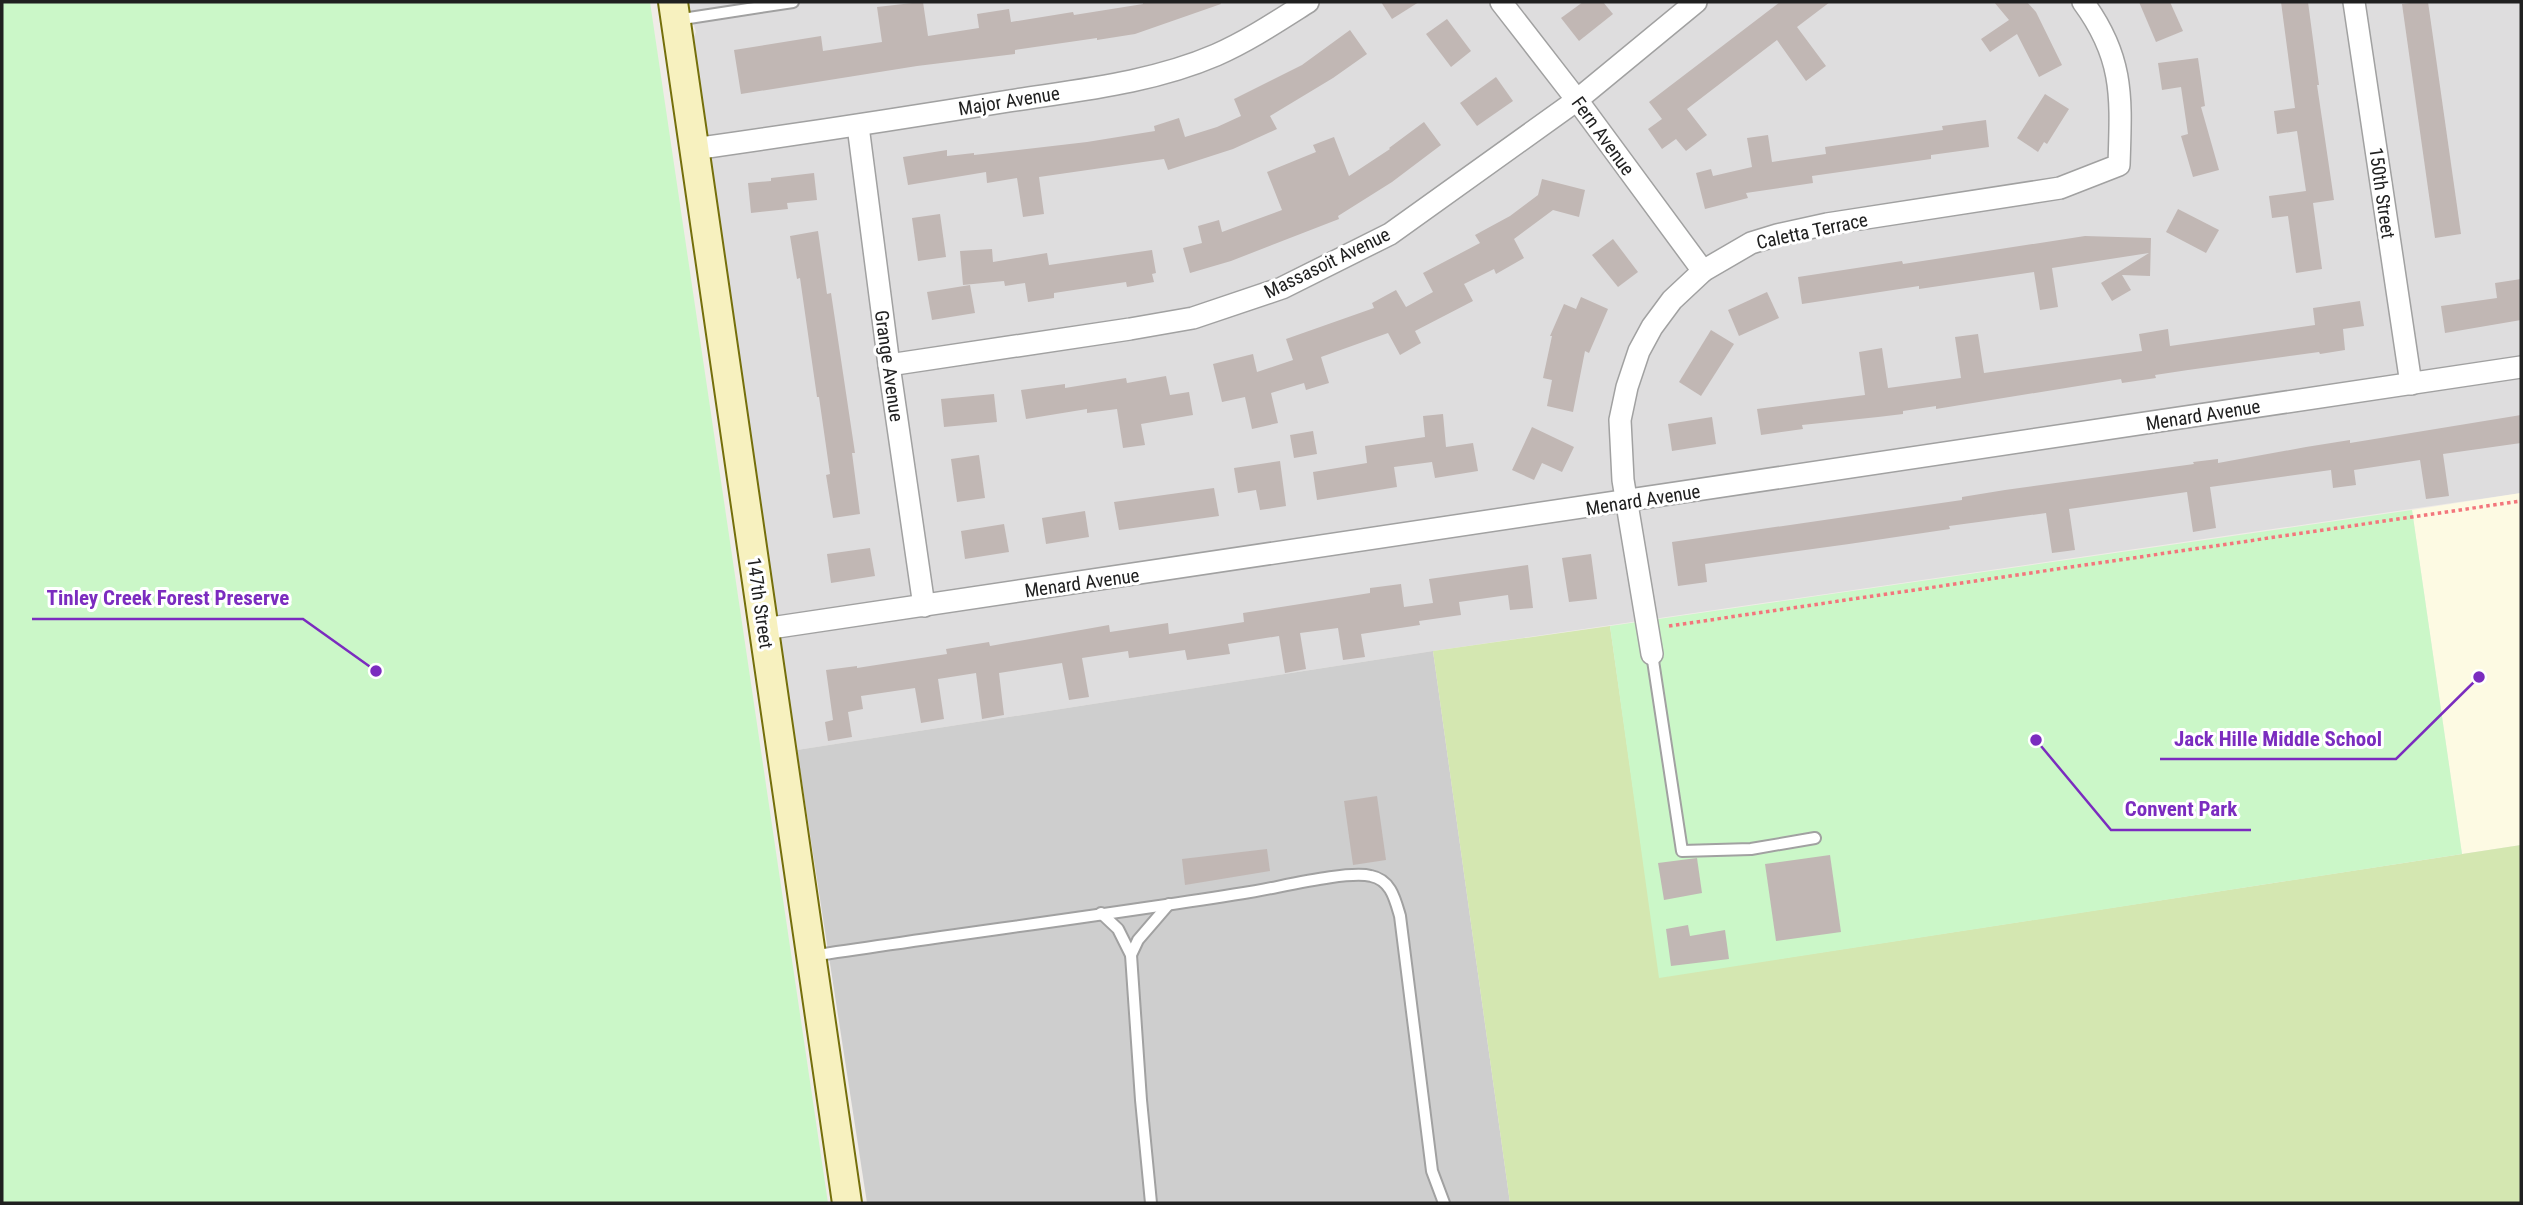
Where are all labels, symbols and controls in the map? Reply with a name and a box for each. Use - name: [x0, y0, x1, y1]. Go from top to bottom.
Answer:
- street label: Major Avenue: [957, 82, 1061, 120]
- street label: Fern Avenue: [1567, 92, 1639, 180]
- street label: 150th Street: [2364, 146, 2400, 240]
- street label: Caletta Terrace: [1754, 208, 1870, 254]
- street label: Massasoit Avenue: [1260, 223, 1394, 303]
- street label: Grange Avenue: [870, 309, 908, 423]
- street label: Menard Avenue: [2144, 395, 2262, 435]
- street label: Menard Avenue: [1584, 480, 1702, 520]
- street label: 147th Street: [742, 556, 778, 650]
- street label: Menard Avenue: [1023, 564, 1141, 602]
- callout: Tinley Creek Forest Preserve: [32, 577, 303, 619]
- text: Tinley Creek Forest Preserve: [47, 586, 289, 610]
- callout: Jack Hille Middle School: [2160, 717, 2396, 759]
- text: Jack Hille Middle School: [2174, 727, 2382, 751]
- callout: Convent Park: [2111, 788, 2251, 830]
- text: Convent Park: [2125, 797, 2238, 821]

